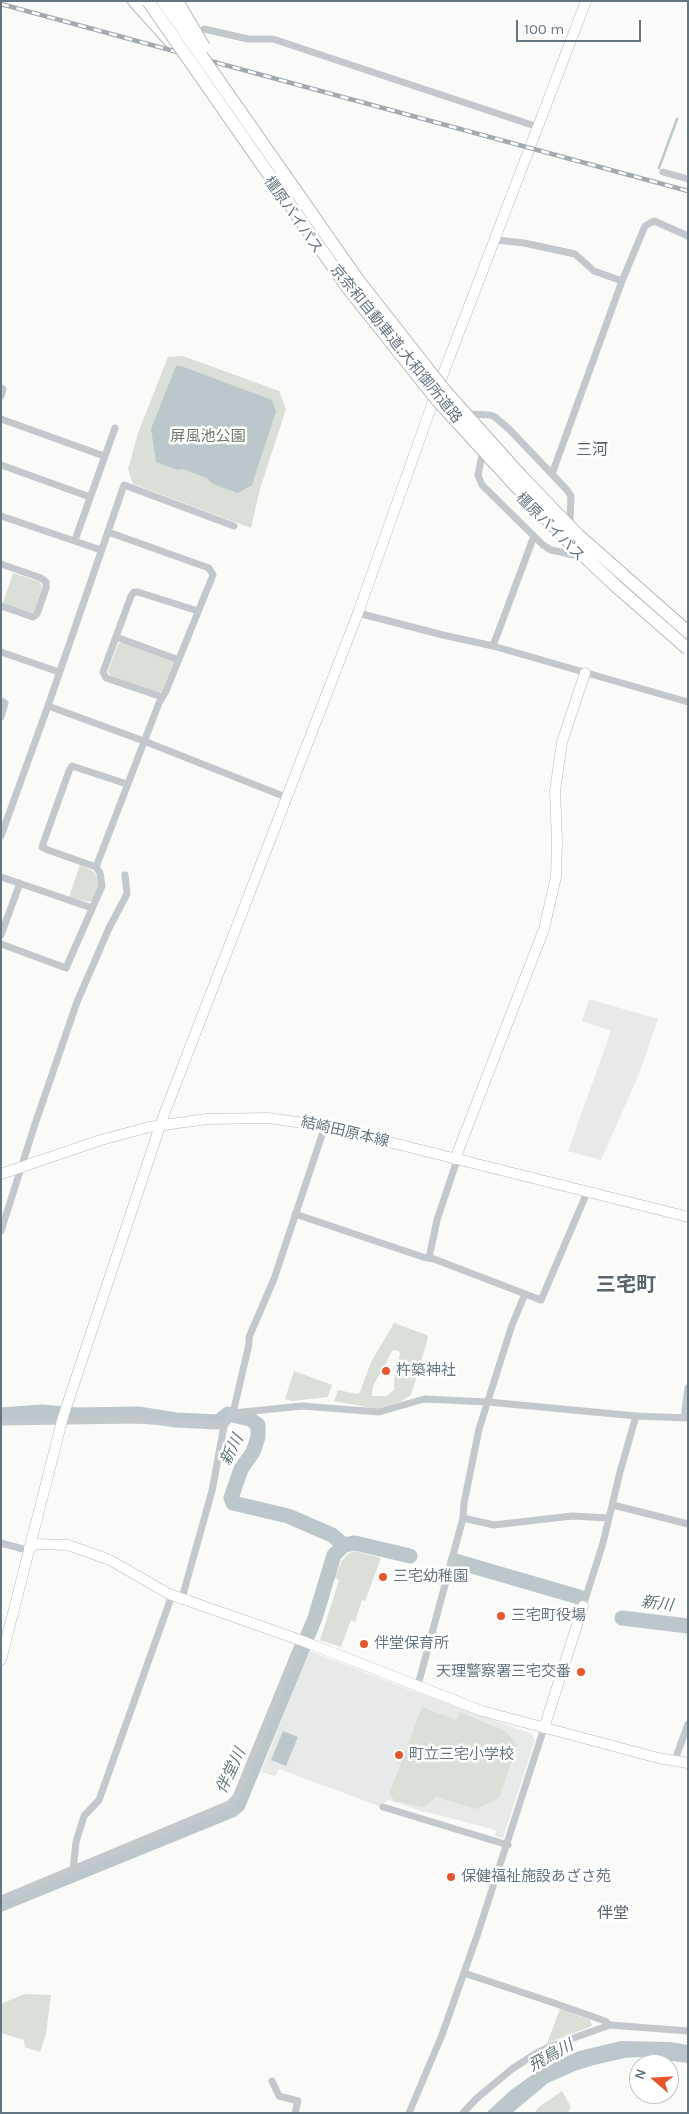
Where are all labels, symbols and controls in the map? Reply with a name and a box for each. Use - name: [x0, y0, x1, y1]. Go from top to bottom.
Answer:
- scale bar: [519, 10, 644, 42]
- text: 100 m: [524, 20, 564, 38]
- street label: 橿原バイパス: [260, 173, 326, 257]
- street label: 京奈和自動車道;大和御所道路: [326, 261, 466, 427]
- park label: 屏風池公園: [171, 428, 245, 446]
- district label: 三河: [576, 440, 608, 460]
- street label: 橿原バイパス: [512, 489, 588, 565]
- street label: 結崎田原本線: [299, 1113, 391, 1151]
- district label: 三宅町: [596, 1273, 656, 1297]
- place label: 杵築神社: [396, 1362, 456, 1380]
- marker: 杵築神社: [380, 1365, 392, 1377]
- water label: 新川: [216, 1431, 248, 1469]
- place label: 三宅幼稚園: [393, 1568, 468, 1586]
- marker: 三宅幼稚園: [377, 1571, 389, 1583]
- water label: 新川: [640, 1593, 674, 1615]
- place label: 三宅町役場: [511, 1607, 586, 1625]
- marker: 三宅町役場: [495, 1610, 507, 1622]
- place label: 伴堂保育所: [374, 1635, 449, 1653]
- marker: 伴堂保育所: [358, 1638, 370, 1650]
- place label: 天理警察署三宅交番: [436, 1663, 571, 1681]
- marker: 天理警察署三宅交番: [575, 1666, 587, 1678]
- water label: 伴堂川: [212, 1745, 250, 1797]
- place label: 町立三宅小学校: [409, 1746, 514, 1764]
- marker: 町立三宅小学校: [393, 1749, 405, 1761]
- place label: 保健福祉施設あざさ苑: [461, 1868, 611, 1886]
- marker: 保健福祉施設あざさ苑: [445, 1871, 457, 1883]
- district label: 伴堂: [597, 1903, 629, 1923]
- water label: 飛鳥川: [525, 2036, 577, 2076]
- north arrow: [629, 2054, 679, 2104]
- text: N: [631, 2067, 650, 2082]

